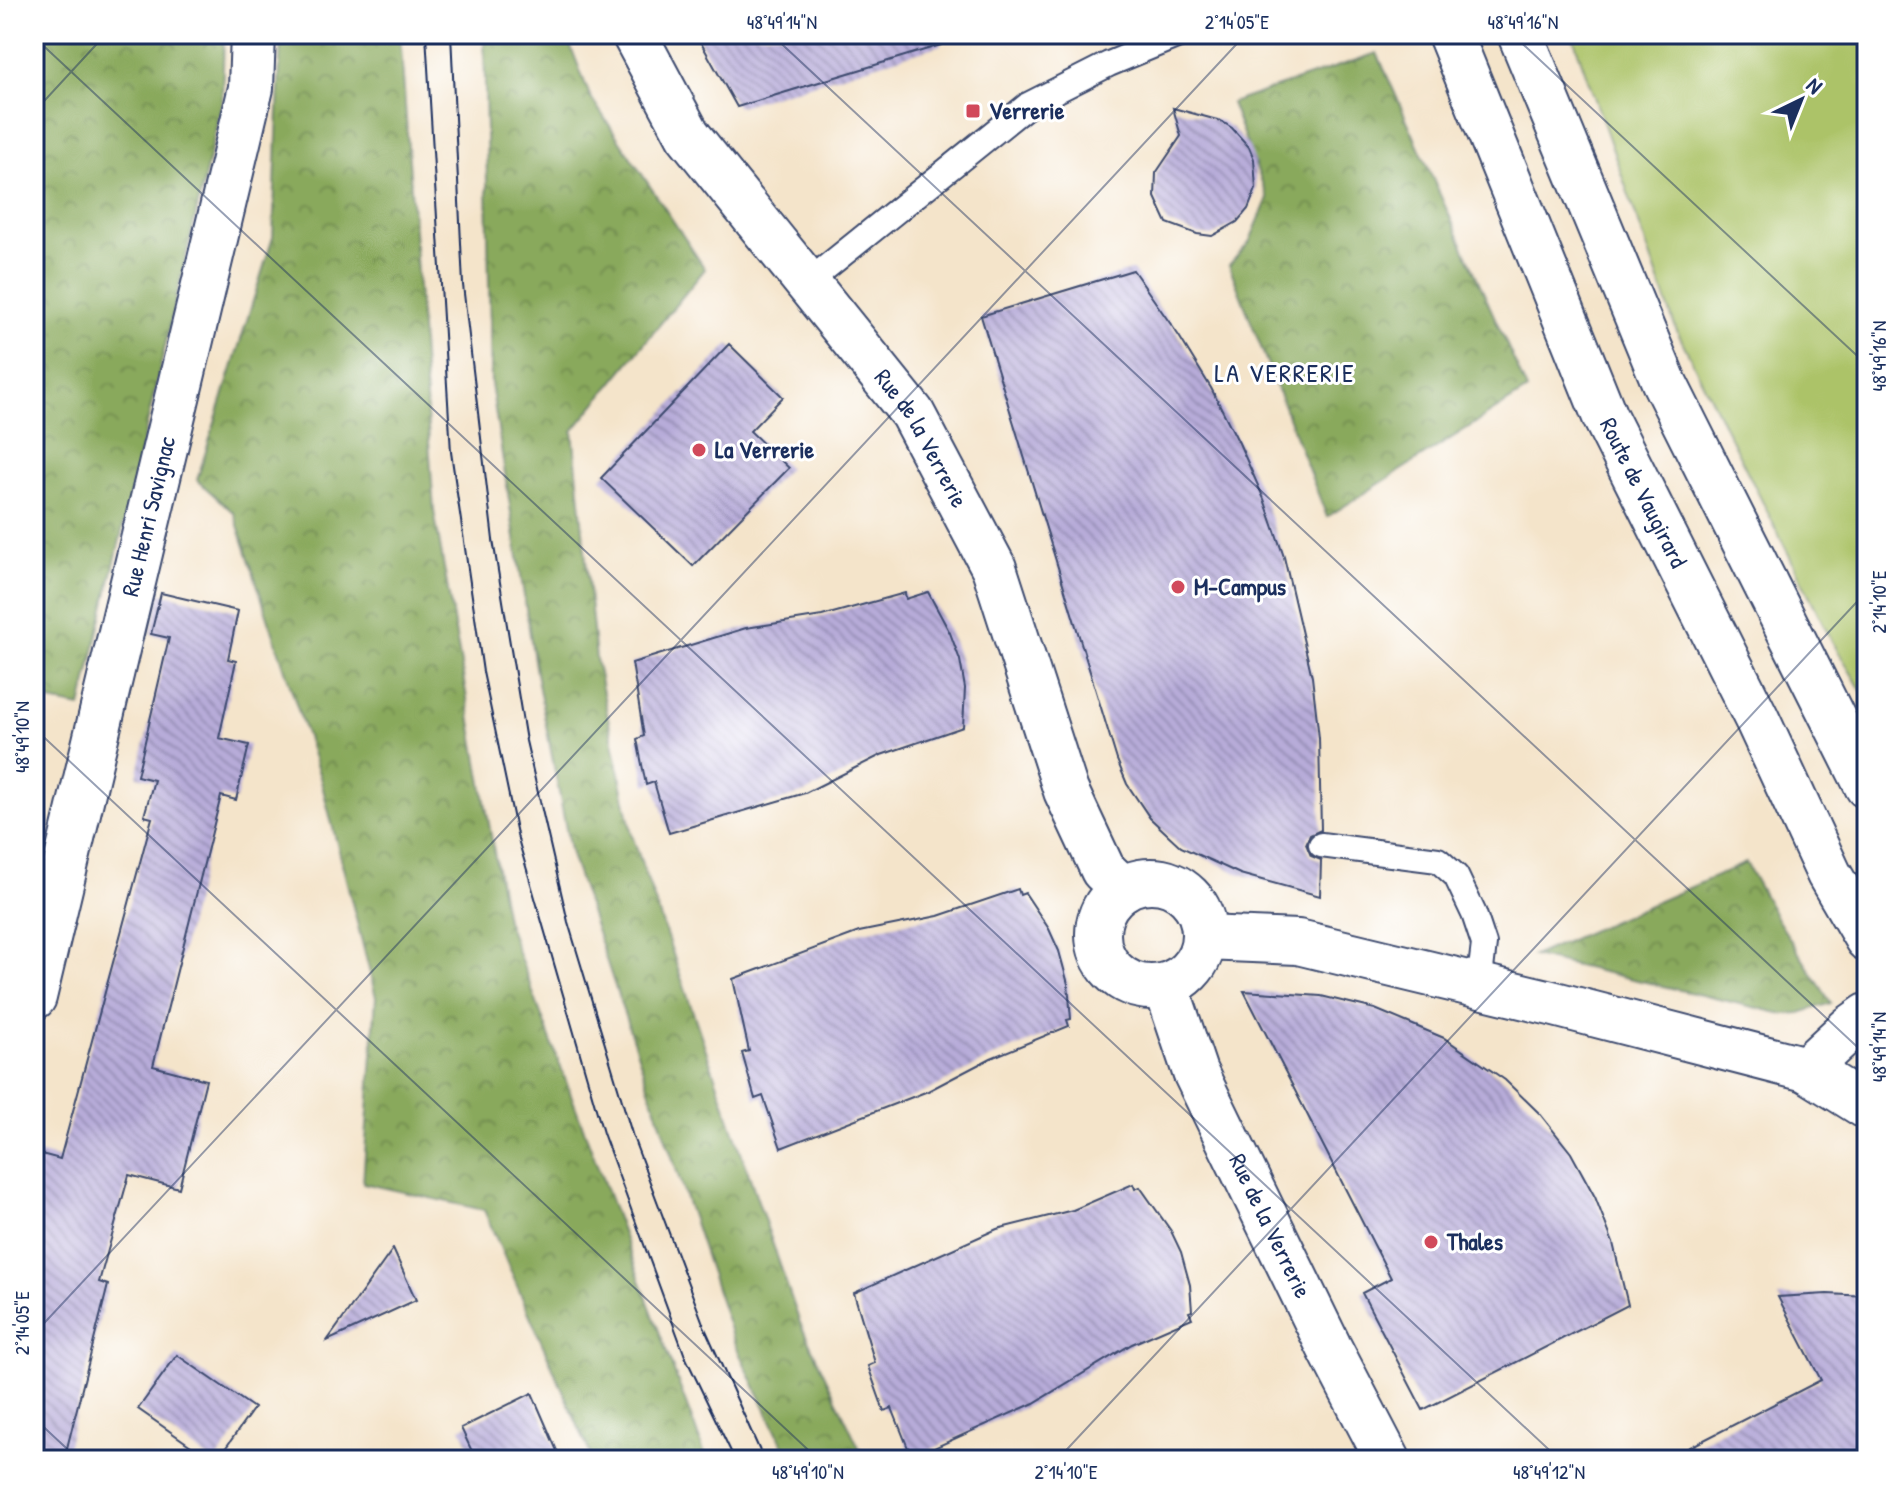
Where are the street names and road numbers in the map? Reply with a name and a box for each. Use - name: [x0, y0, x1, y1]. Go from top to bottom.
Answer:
- street label: Rue de la Verrerie: [868, 362, 976, 513]
- street label: Route de Vaugirard: [1593, 412, 1695, 573]
- street label: Rue Henri Savignac: [113, 433, 182, 599]
- street label: Rue de la Verrerie: [1222, 1148, 1320, 1303]

